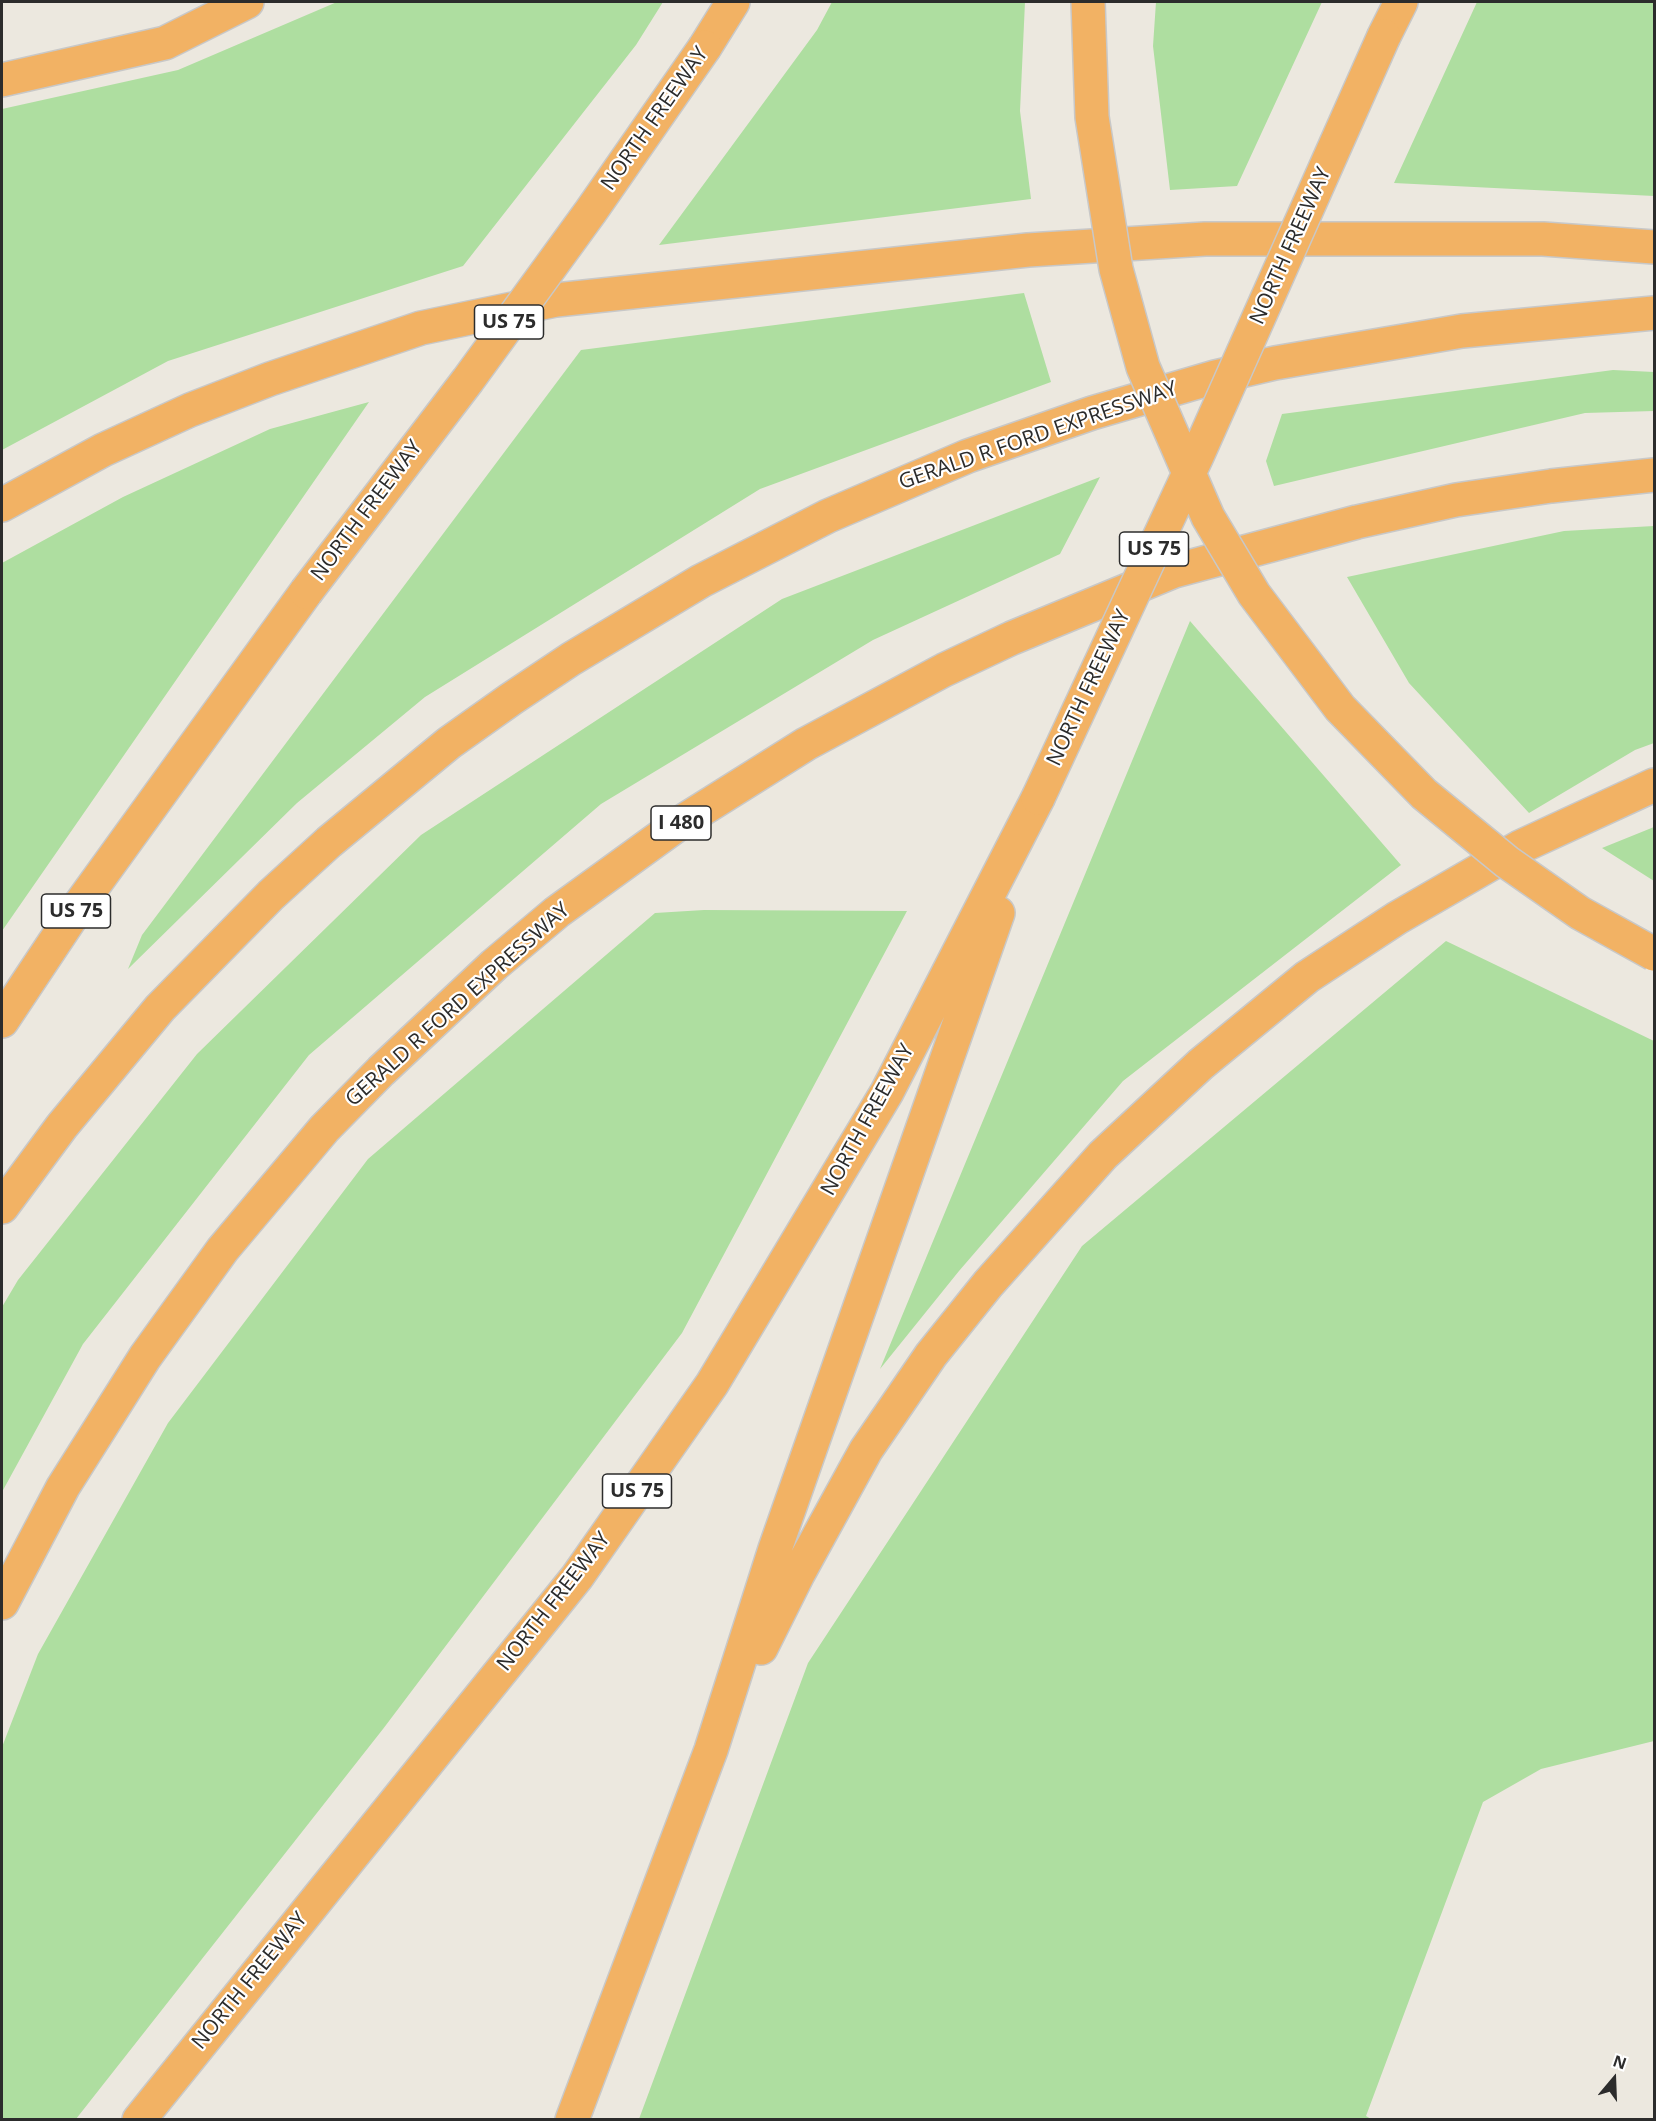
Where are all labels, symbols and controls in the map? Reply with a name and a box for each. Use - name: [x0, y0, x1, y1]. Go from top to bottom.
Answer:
- street label: NORTH FREEWAY: [596, 42, 714, 196]
- street label: NORTH FREEWAY: [1245, 164, 1337, 328]
- road number: US 75: [474, 305, 544, 339]
- street label: GERALD R FORD EXPRESSWAY: [896, 376, 1180, 496]
- street label: NORTH FREEWAY: [306, 436, 428, 586]
- road number: US 75: [1120, 532, 1188, 566]
- street label: NORTH FREEWAY: [1042, 606, 1136, 770]
- road number: I 480: [651, 806, 711, 840]
- road number: US 75: [42, 894, 110, 928]
- street label: GERALD R FORD EXPRESSWAY: [341, 898, 575, 1112]
- street label: NORTH FREEWAY: [816, 1040, 920, 1200]
- road number: US 75: [602, 1474, 672, 1508]
- street label: NORTH FREEWAY: [492, 1528, 616, 1676]
- street label: NORTH FREEWAY: [187, 1907, 313, 2055]
- north arrow: [1584, 2049, 1644, 2109]
- text: N: [1610, 2049, 1630, 2074]

